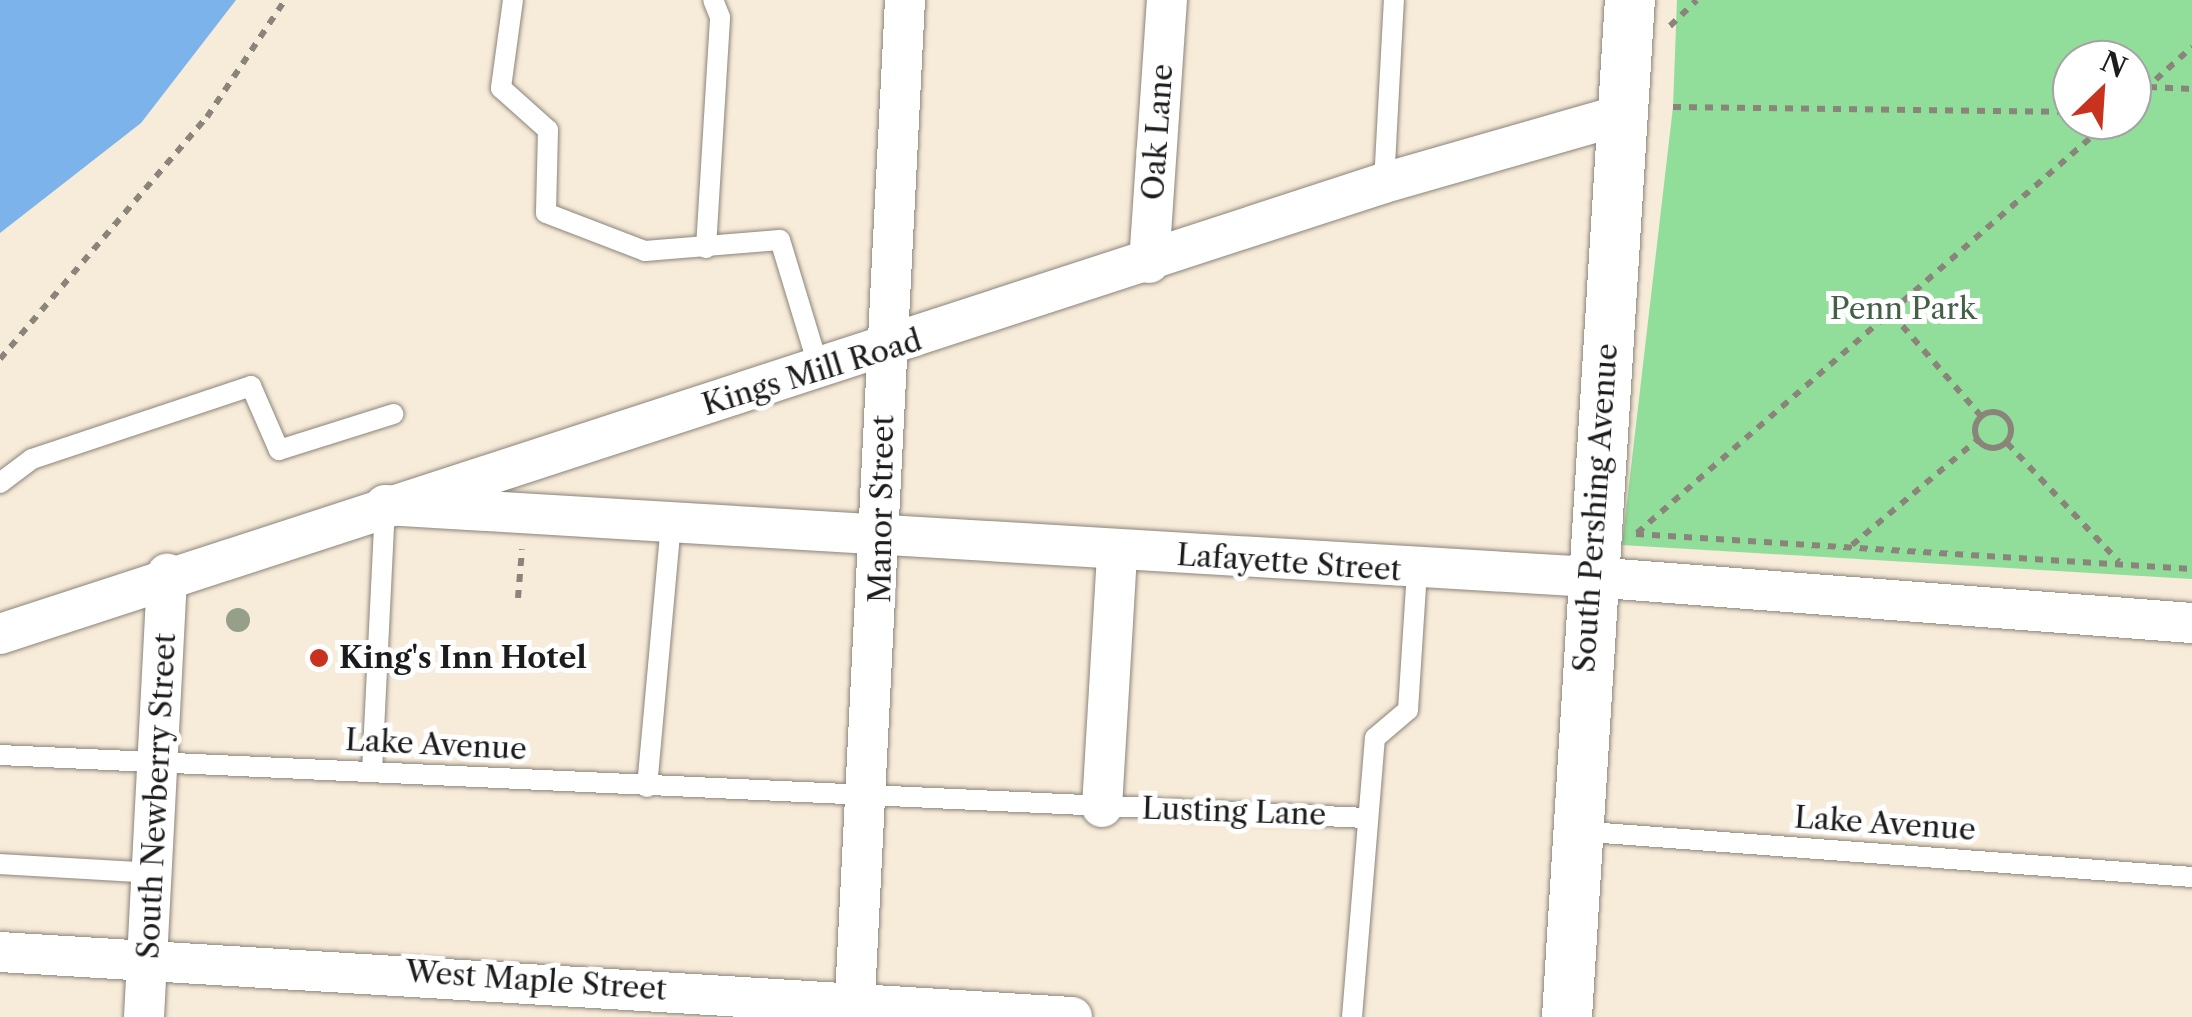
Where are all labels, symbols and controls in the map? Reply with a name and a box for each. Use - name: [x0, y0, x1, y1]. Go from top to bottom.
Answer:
- north arrow: [2052, 40, 2152, 140]
- text: N: [2096, 44, 2132, 85]
- street label: Oak Lane: [1135, 62, 1181, 202]
- park label: Penn Park: [1830, 291, 1976, 327]
- street label: Kings Mill Road: [698, 323, 926, 423]
- street label: South Pershing Avenue: [1567, 342, 1625, 674]
- street label: Manor Street: [862, 414, 902, 604]
- street label: Lafayette Street: [1176, 537, 1402, 589]
- street label: South Newberry Street: [130, 632, 184, 960]
- place label: King's Inn Hotel: [339, 640, 587, 676]
- marker: King's Inn Hotel: [308, 647, 330, 669]
- street label: Lake Avenue: [344, 722, 528, 768]
- street label: Lusting Lane: [1141, 791, 1327, 833]
- street label: Lake Avenue: [1792, 800, 1978, 848]
- street label: West Maple Street: [404, 954, 668, 1008]

